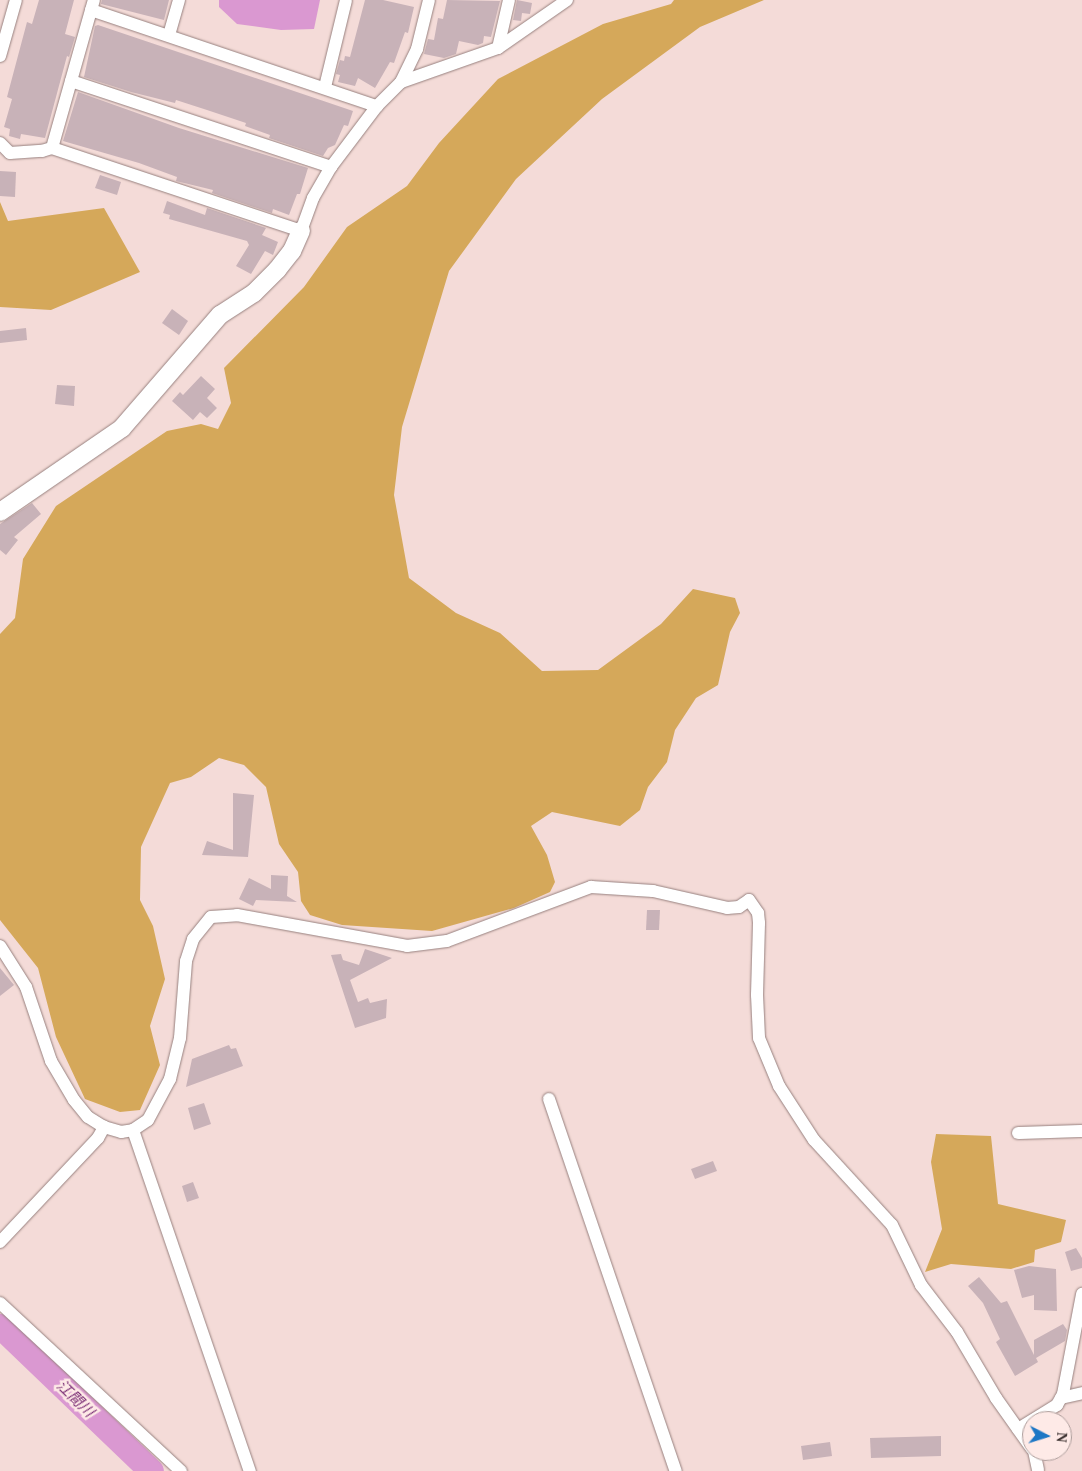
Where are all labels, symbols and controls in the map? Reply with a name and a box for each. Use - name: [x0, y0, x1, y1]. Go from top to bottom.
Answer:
- water label: 江間川: [53, 1377, 97, 1421]
- north arrow: [1022, 1411, 1072, 1461]
- text: N: [1054, 1432, 1069, 1443]

